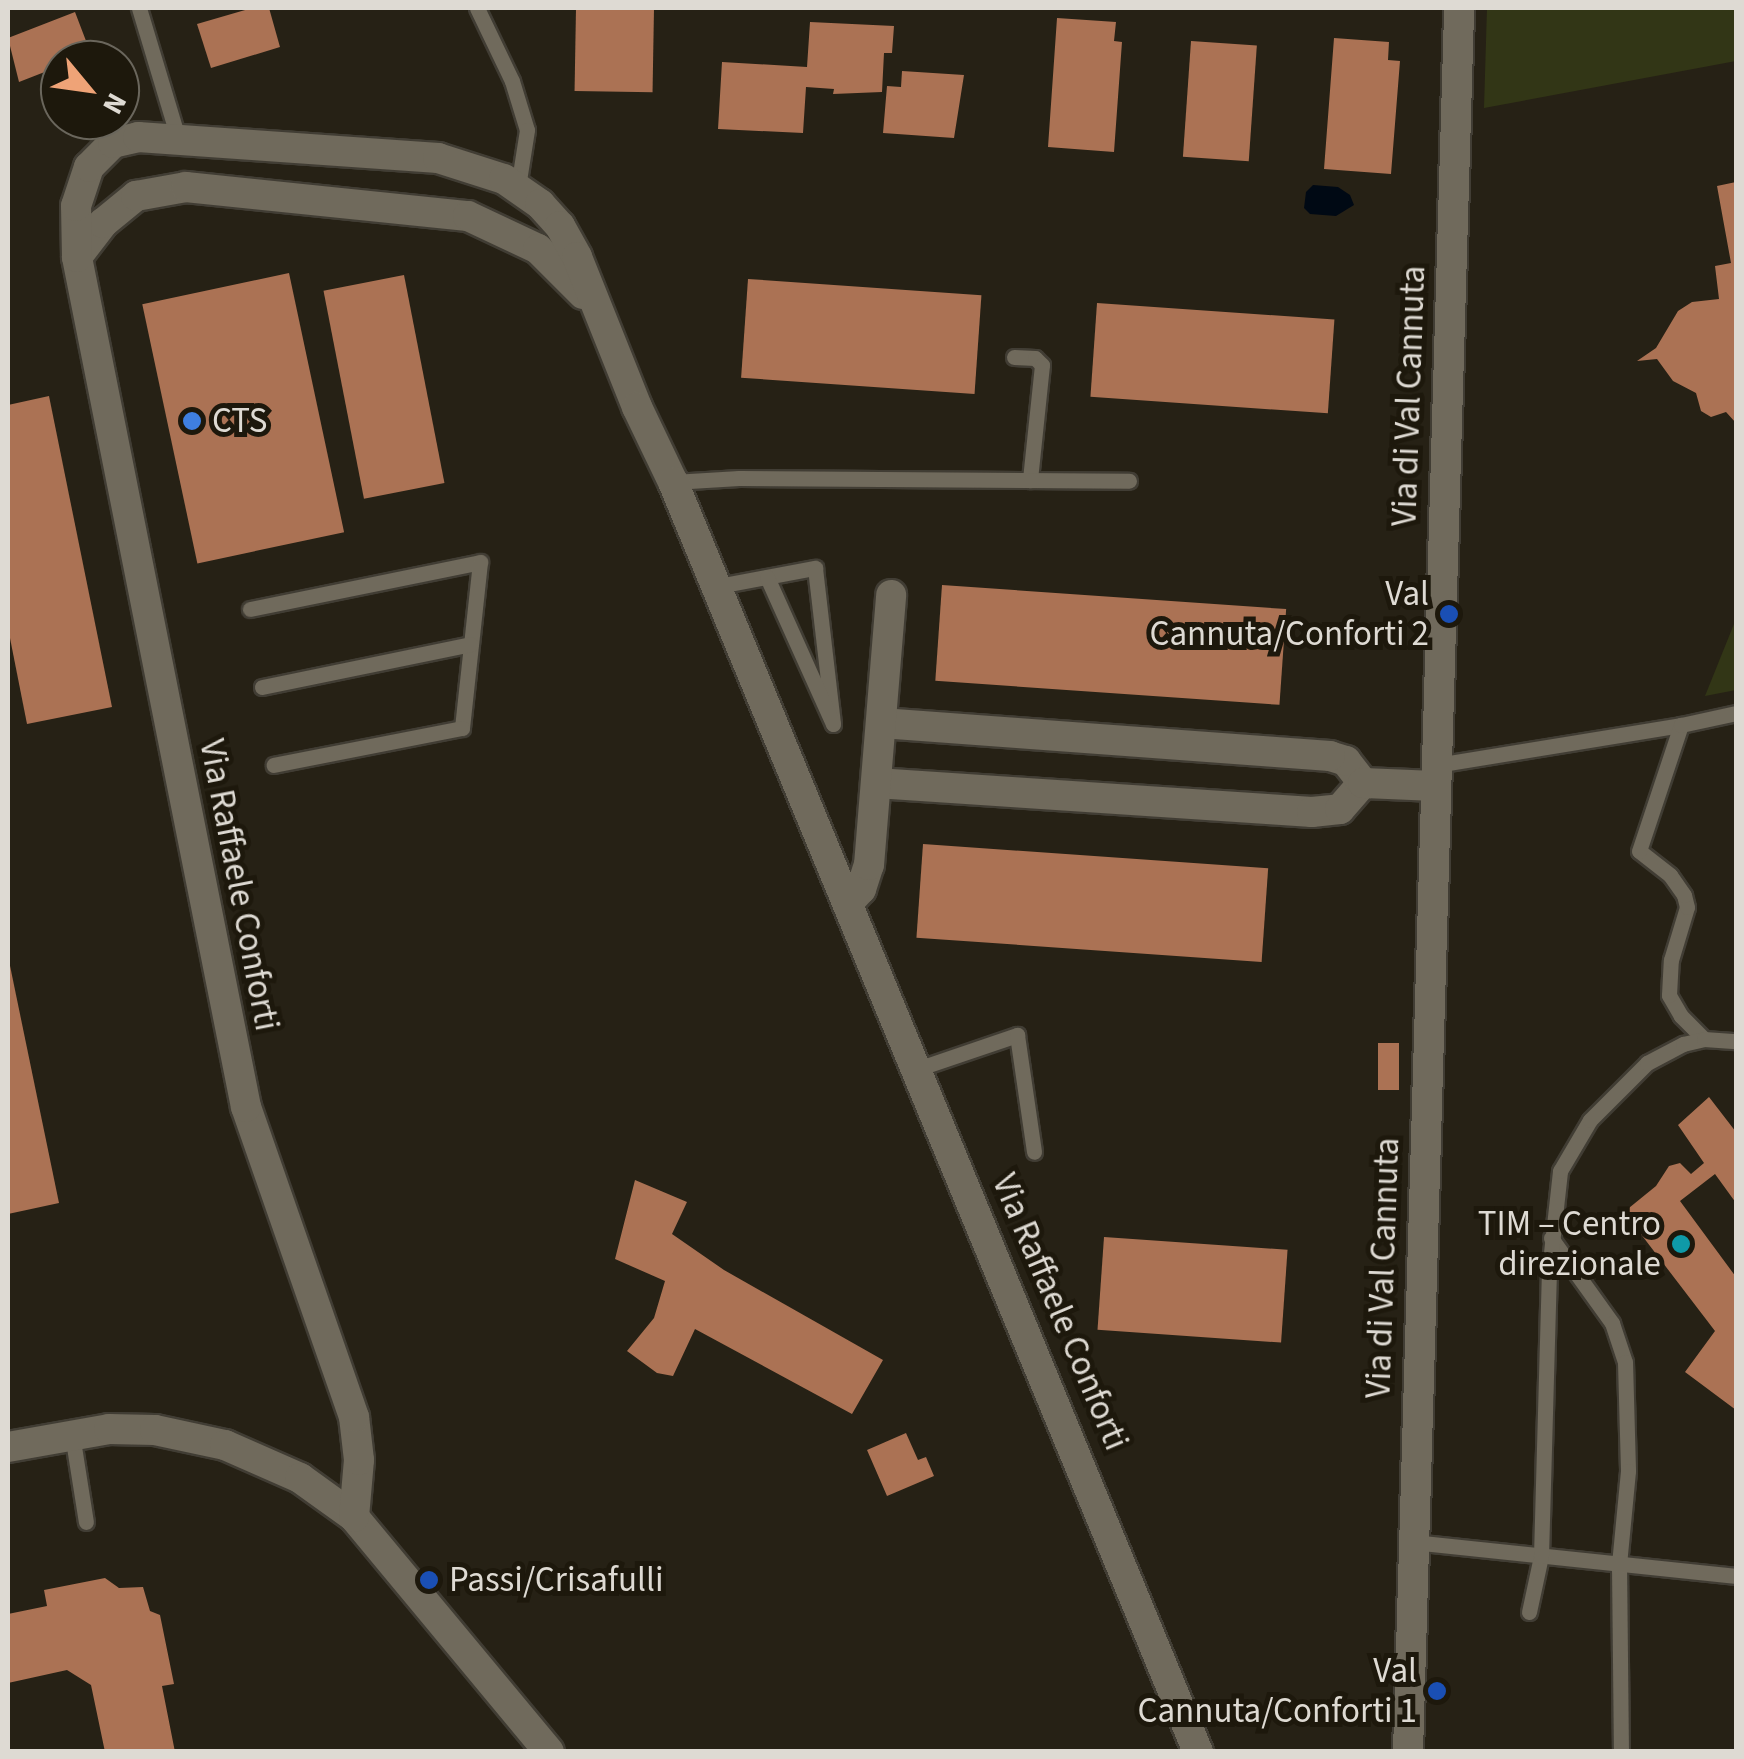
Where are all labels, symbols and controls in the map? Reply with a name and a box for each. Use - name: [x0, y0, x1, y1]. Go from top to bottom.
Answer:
- north arrow: [40, 40, 140, 140]
- text: N: [92, 86, 136, 121]
- street label: Via di Val Cannuta: [1383, 265, 1435, 527]
- place label: CTS: [212, 400, 267, 442]
- marker: CTS: [181, 410, 203, 432]
- place label: Val Cannuta/Conforti 2: [1149, 573, 1429, 655]
- marker: Val Cannuta/Conforti 2: [1438, 603, 1460, 625]
- street label: Via Raffaele Conforti: [190, 736, 288, 1034]
- street label: Via di Val Cannuta: [1357, 1137, 1409, 1399]
- street label: Via Raffaele Conforti: [983, 1168, 1137, 1456]
- place label: TIM – Centro direzionale: [1478, 1203, 1661, 1285]
- marker: TIM – Centro direzionale: [1670, 1233, 1692, 1255]
- place label: Passi/Crisafulli: [449, 1559, 664, 1601]
- marker: Passi/Crisafulli: [418, 1569, 440, 1591]
- place label: Val Cannuta/Conforti 1: [1137, 1650, 1417, 1732]
- marker: Val Cannuta/Conforti 1: [1426, 1680, 1448, 1702]

